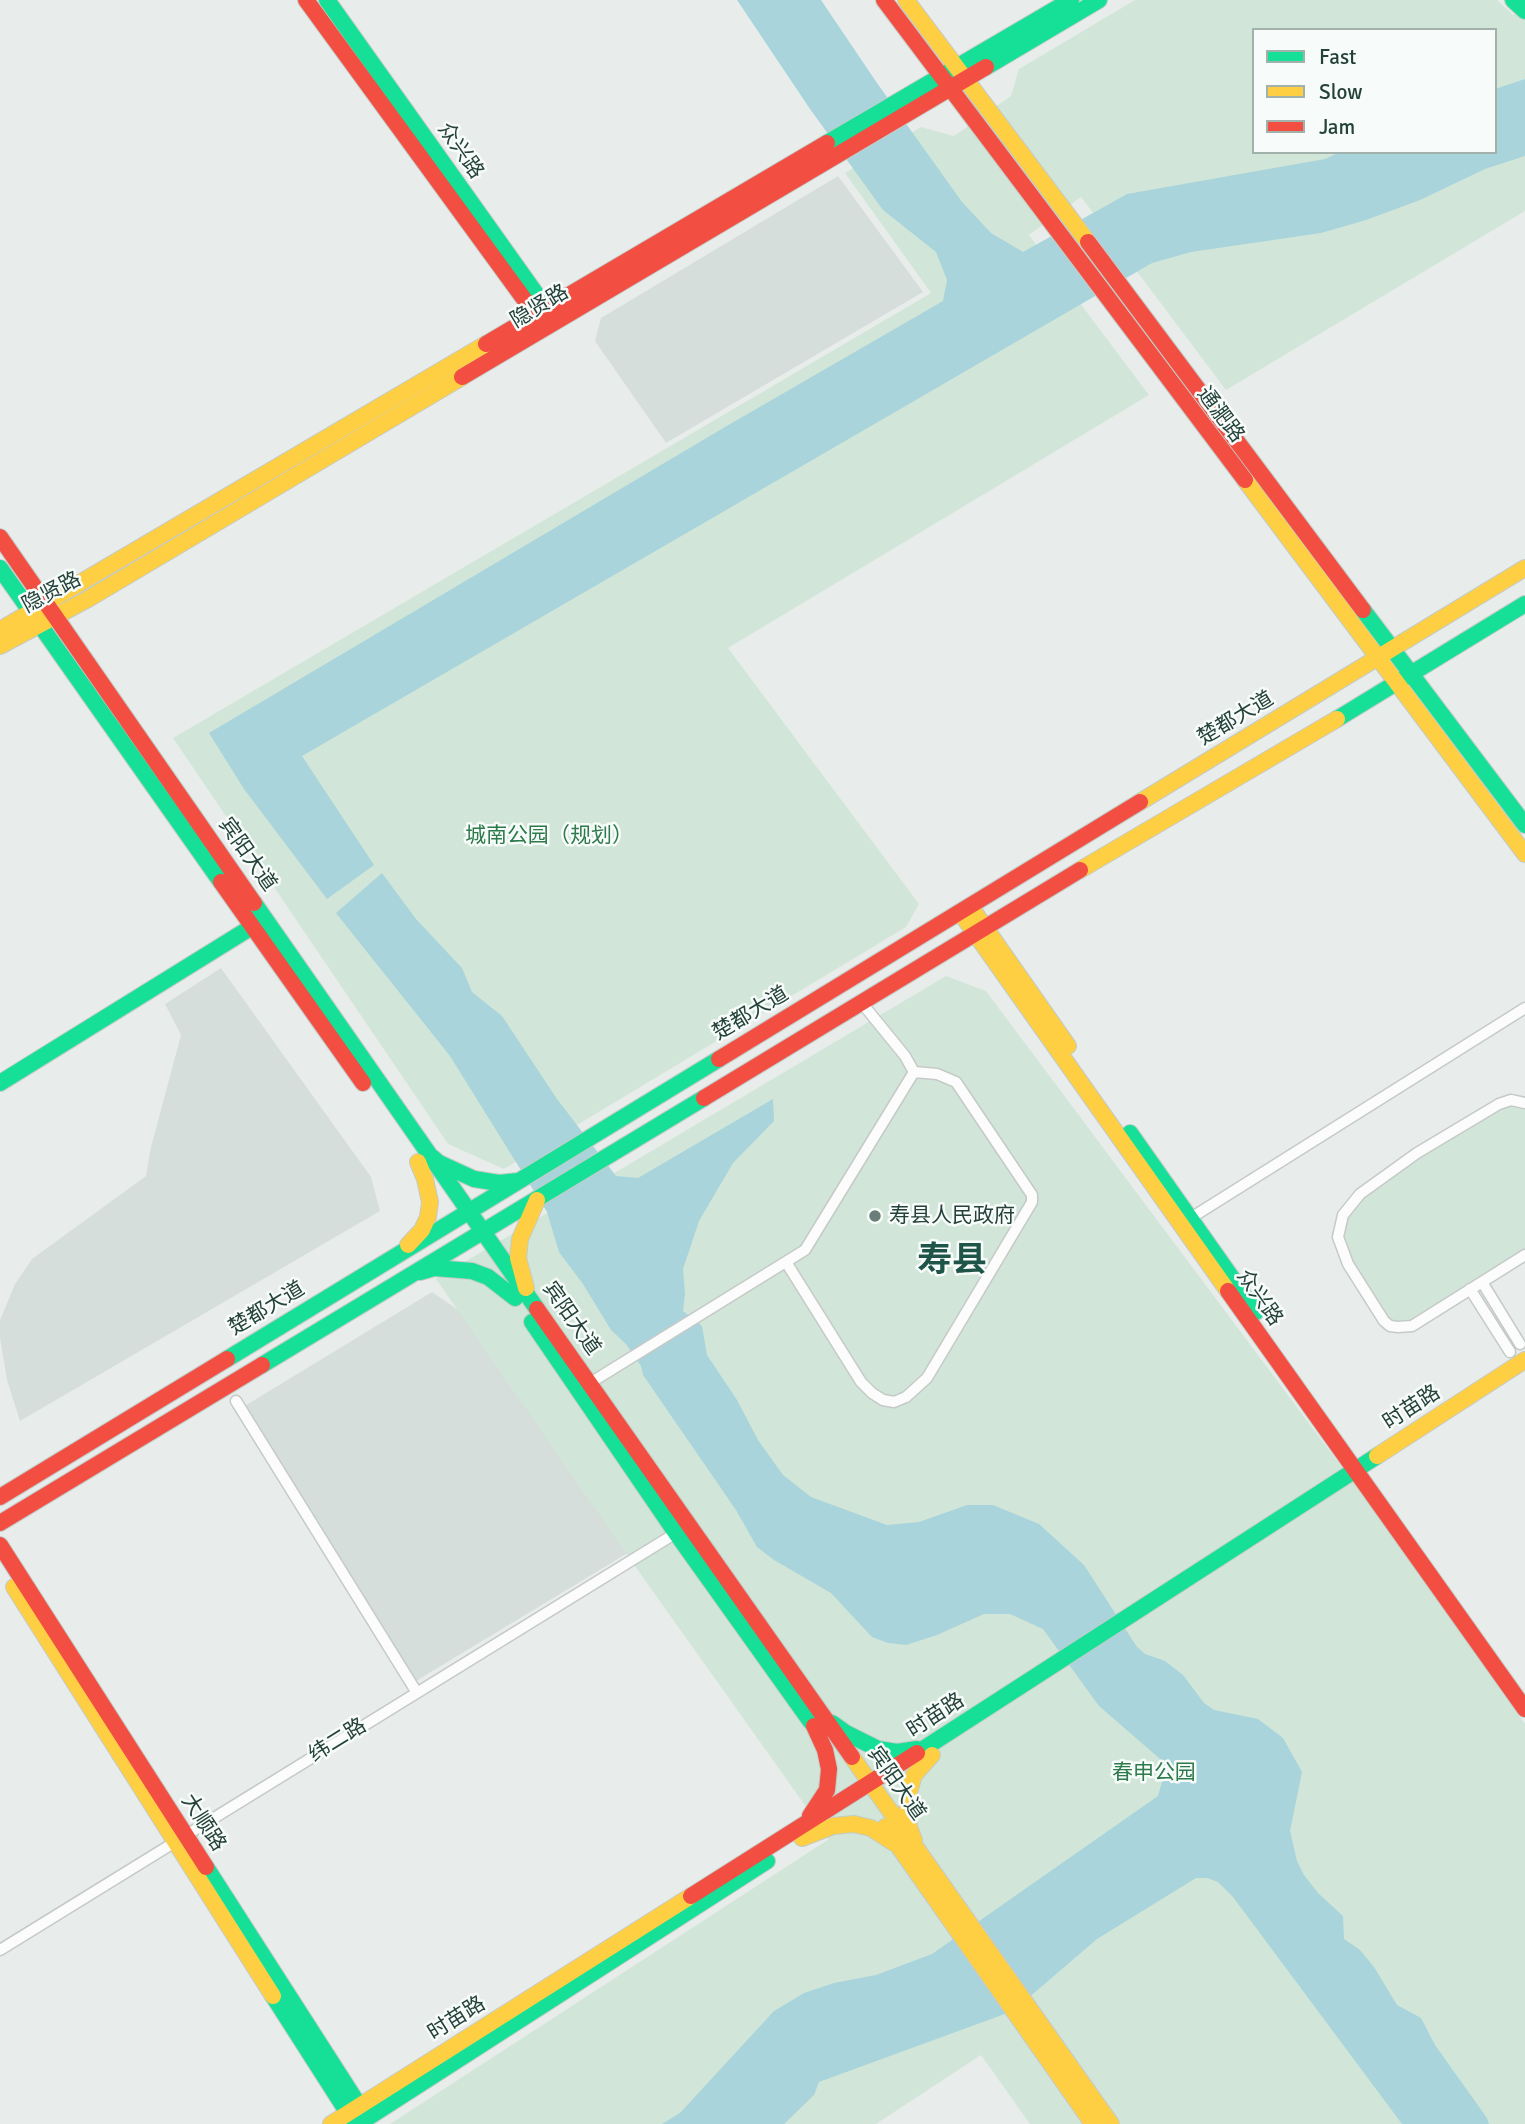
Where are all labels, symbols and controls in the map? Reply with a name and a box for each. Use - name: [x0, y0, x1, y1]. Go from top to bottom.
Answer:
- legend: [1252, 28, 1497, 154]
- text: Fast: [1319, 44, 1356, 70]
- text: Slow: [1319, 79, 1363, 105]
- text: Jam: [1319, 114, 1355, 140]
- street label: 众兴路: [432, 118, 488, 184]
- street label: 隐贤路: [507, 280, 573, 334]
- street label: 通淝路: [1191, 382, 1249, 448]
- street label: 隐贤路: [18, 567, 86, 619]
- street label: 楚都大道: [1194, 687, 1278, 751]
- street label: 宾阳大道: [213, 813, 281, 897]
- park label: 城南公园（规划）: [465, 823, 633, 849]
- street label: 楚都大道: [709, 982, 793, 1046]
- place label: 寿县人民政府: [889, 1203, 1015, 1229]
- marker: 寿县人民政府: [867, 1208, 883, 1224]
- district label: 寿县: [917, 1241, 987, 1283]
- street label: 众兴路: [1231, 1265, 1287, 1331]
- street label: 楚都大道: [225, 1277, 309, 1341]
- street label: 宾阳大道: [537, 1277, 605, 1361]
- street label: 时苗路: [1379, 1380, 1445, 1436]
- street label: 时苗路: [903, 1688, 969, 1744]
- street label: 纬二路: [305, 1714, 371, 1768]
- street label: 宾阳大道: [862, 1742, 930, 1826]
- park label: 春申公园: [1112, 1760, 1196, 1786]
- street label: 大顺路: [175, 1790, 231, 1856]
- street label: 时苗路: [424, 1992, 490, 2046]

